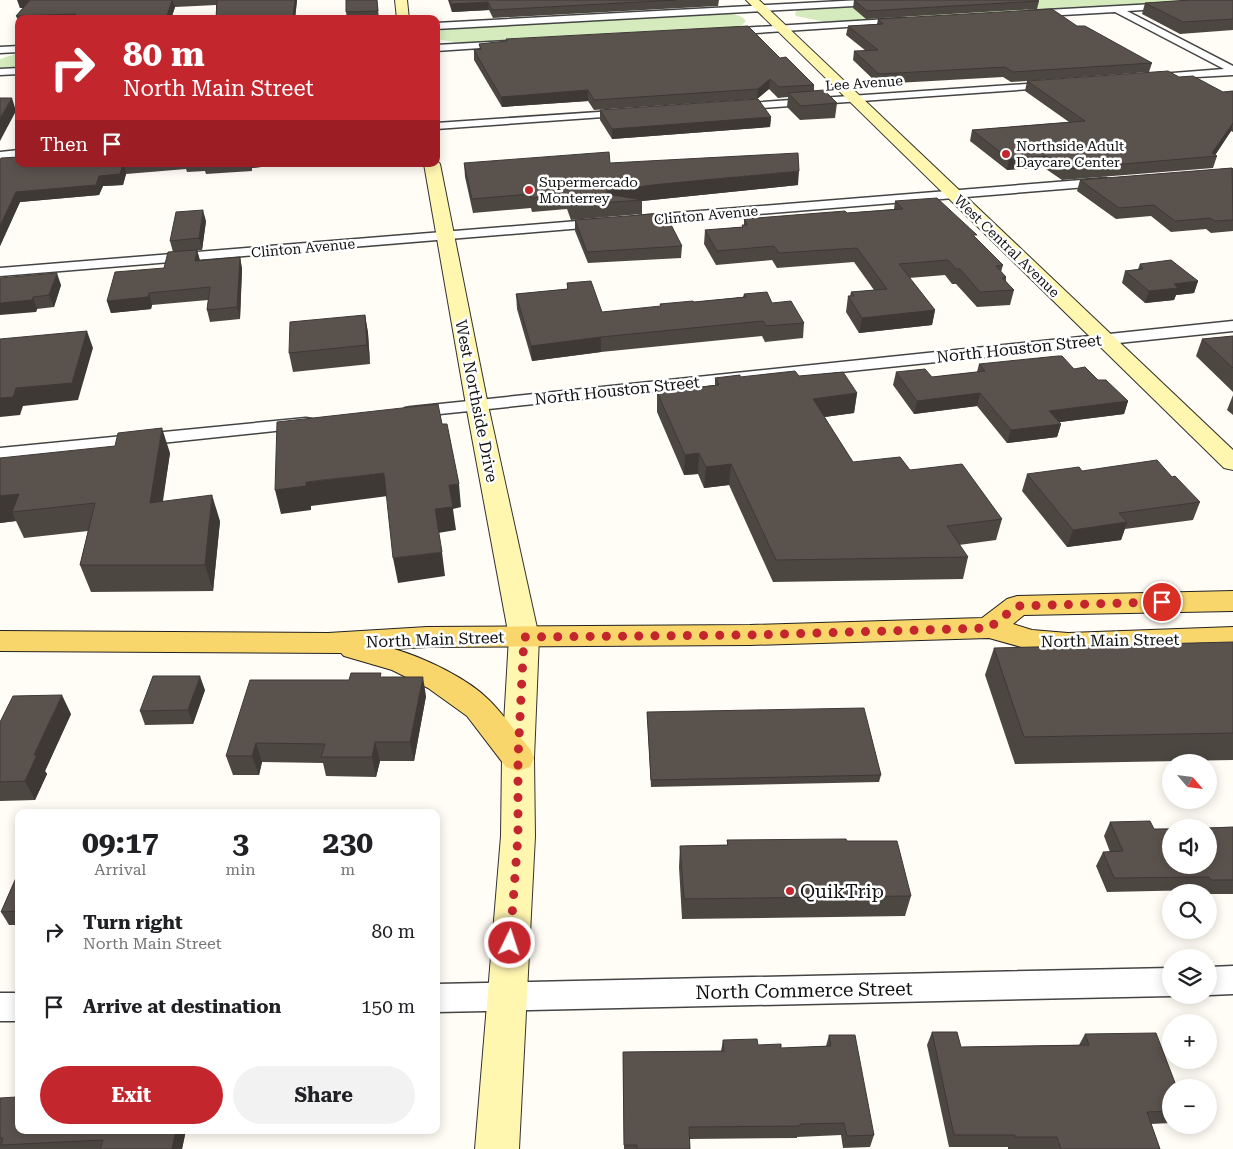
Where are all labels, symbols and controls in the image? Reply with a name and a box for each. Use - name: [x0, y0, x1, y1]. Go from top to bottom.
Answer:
- text: 80 m: [123, 34, 205, 75]
- icon: right: [40, 35, 105, 100]
- street label: Lee Avenue: [825, 72, 904, 94]
- text: North Main Street: [123, 76, 314, 101]
- icon: arrive: [98, 130, 126, 158]
- text: Then: [40, 133, 88, 156]
- place label: Northside Adult Daycare Center: [1016, 138, 1124, 170]
- marker: Northside Adult Daycare Center: [1000, 148, 1012, 160]
- place label: Supermercado Monterrey: [539, 174, 638, 206]
- marker: Supermercado Monterrey: [523, 184, 535, 196]
- street label: West Central Avenue: [951, 192, 1063, 301]
- street label: Clinton Avenue: [653, 202, 759, 228]
- street label: Clinton Avenue: [250, 235, 356, 261]
- street label: West Northside Drive: [451, 318, 502, 484]
- street label: North Houston Street: [935, 330, 1103, 367]
- street label: North Houston Street: [533, 372, 701, 409]
- pin: [1141, 581, 1183, 623]
- icon: arrive: [1148, 588, 1176, 616]
- street label: North Main Street: [365, 628, 505, 651]
- street label: North Main Street: [1040, 630, 1180, 651]
- north arrow: [1162, 754, 1218, 809]
- map controls: [1162, 754, 1217, 1134]
- button: sound: [1162, 819, 1217, 874]
- text: 09:17: [82, 825, 159, 860]
- text: 3: [232, 825, 249, 860]
- text: 230: [323, 825, 373, 860]
- text: Arrival: [94, 860, 146, 879]
- text: min: [226, 860, 256, 879]
- text: m: [340, 860, 355, 879]
- place label: QuikTrip: [800, 880, 884, 903]
- button: search: [1162, 884, 1217, 939]
- marker: QuikTrip: [784, 885, 796, 897]
- text: Turn right: [83, 911, 183, 934]
- position arrow: [483, 916, 535, 968]
- icon: right: [40, 918, 68, 946]
- text: 80 m: [372, 920, 415, 943]
- text: North Main Street: [83, 934, 222, 953]
- button: layers: [1162, 949, 1217, 1004]
- street label: North Commerce Street: [695, 977, 913, 1004]
- icon: arrive: [40, 993, 68, 1021]
- text: Arrive at destination: [83, 995, 281, 1018]
- text: 150 m: [361, 995, 415, 1018]
- button: +: [1162, 1014, 1217, 1069]
- button: Exit: [40, 1066, 223, 1124]
- button: Share: [233, 1066, 415, 1124]
- button: −: [1162, 1079, 1217, 1134]

